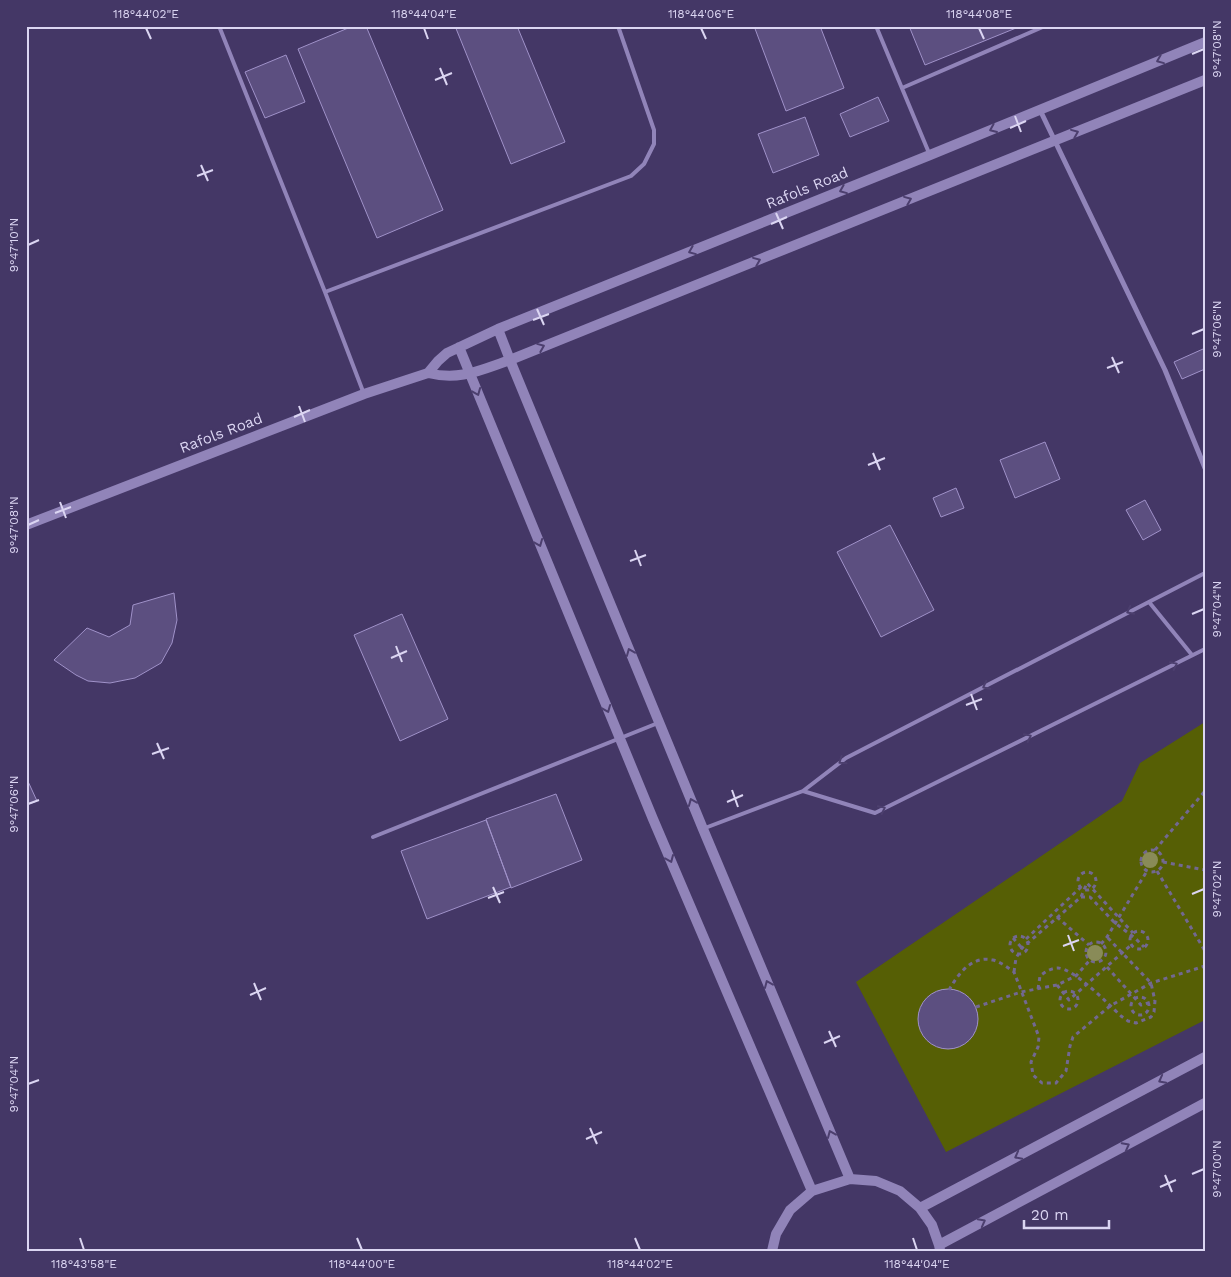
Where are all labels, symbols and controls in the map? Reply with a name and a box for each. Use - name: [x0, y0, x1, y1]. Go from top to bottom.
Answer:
- text: 118°44'02"E: [113, 7, 179, 21]
- text: 118°44'04"E: [391, 7, 457, 21]
- text: 118°44'06"E: [668, 7, 734, 21]
- text: 118°44'08"E: [946, 7, 1012, 21]
- text: 9°47'08"N: [1210, 20, 1224, 78]
- one-way arrow: [1156, 54, 1165, 64]
- one-way arrow: [989, 122, 998, 133]
- one-way arrow: [1070, 129, 1079, 139]
- street label: Rafols Road: [763, 163, 851, 213]
- one-way arrow: [839, 184, 848, 195]
- one-way arrow: [903, 196, 912, 206]
- text: 9°47'10"N: [7, 218, 21, 272]
- one-way arrow: [688, 245, 697, 255]
- one-way arrow: [752, 256, 761, 267]
- text: 9°47'06"N: [1210, 300, 1224, 358]
- one-way arrow: [536, 343, 545, 353]
- one-way arrow: [471, 387, 481, 396]
- street label: Rafols Road: [177, 409, 265, 457]
- text: 9°47'08"N: [7, 496, 21, 554]
- one-way arrow: [533, 538, 543, 546]
- text: 9°47'04"N: [1210, 581, 1224, 637]
- one-way arrow: [1127, 605, 1136, 615]
- one-way arrow: [626, 648, 637, 657]
- one-way arrow: [1168, 661, 1177, 671]
- one-way arrow: [982, 680, 991, 690]
- one-way arrow: [601, 704, 612, 713]
- one-way arrow: [1023, 733, 1032, 743]
- one-way arrow: [838, 755, 848, 764]
- text: 9°47'06"N: [7, 775, 21, 833]
- one-way arrow: [688, 798, 699, 807]
- one-way arrow: [877, 805, 886, 815]
- one-way arrow: [663, 854, 674, 863]
- text: 9°47'02"N: [1210, 860, 1224, 918]
- one-way arrow: [764, 980, 775, 989]
- text: 9°47'04"N: [7, 1056, 21, 1112]
- one-way arrow: [1158, 1074, 1167, 1084]
- one-way arrow: [827, 1130, 838, 1139]
- text: 9°47'00"N: [1210, 1140, 1224, 1198]
- one-way arrow: [1120, 1142, 1129, 1152]
- one-way arrow: [1014, 1150, 1023, 1160]
- scale bar: [1024, 1197, 1108, 1229]
- text: 20 m: [1031, 1206, 1069, 1224]
- one-way arrow: [977, 1218, 986, 1228]
- text: 118°43'58"E: [51, 1257, 117, 1271]
- text: 118°44'00"E: [329, 1257, 395, 1271]
- text: 118°44'02"E: [607, 1257, 673, 1271]
- text: 118°44'04"E: [884, 1257, 950, 1271]

